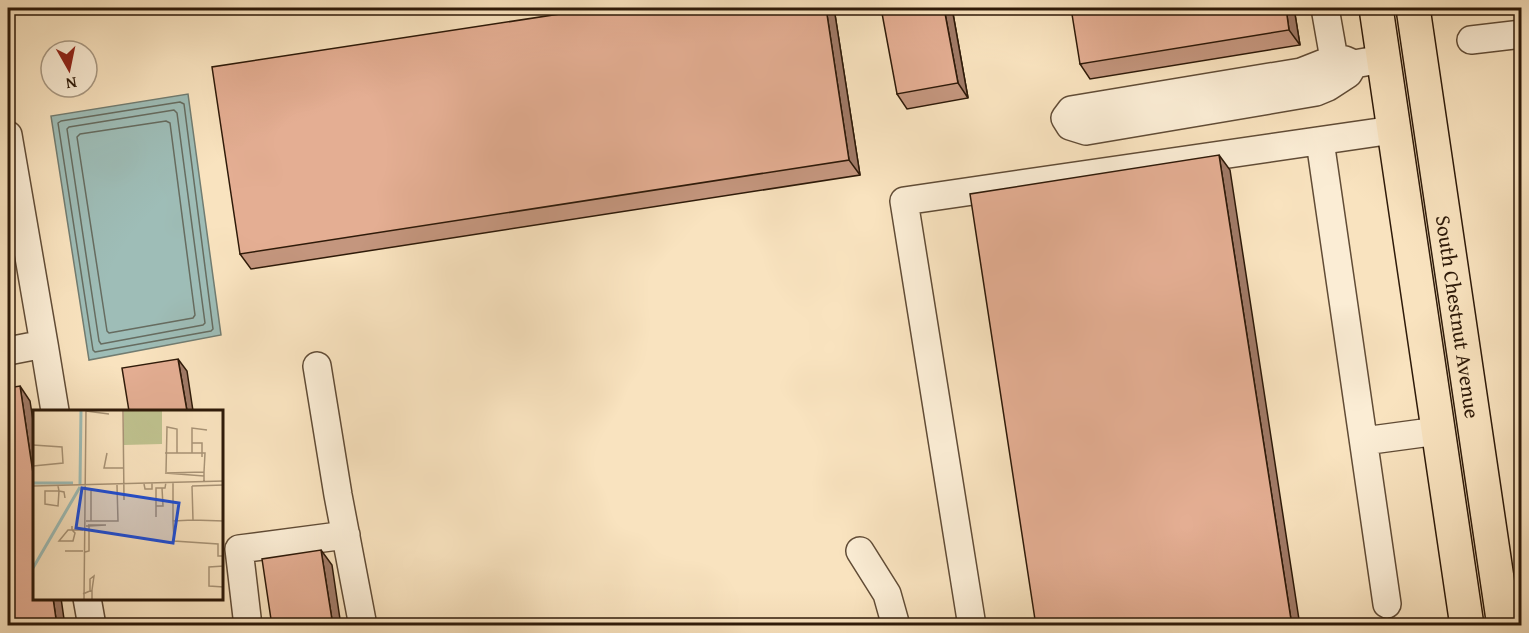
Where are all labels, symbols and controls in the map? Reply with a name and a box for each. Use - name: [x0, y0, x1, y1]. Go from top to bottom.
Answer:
- north arrow: [39, 39, 99, 99]
- text: N: [64, 71, 79, 97]
- street label: South Chestnut Avenue: [1428, 213, 1489, 420]
- inset map: [33, 410, 224, 600]

